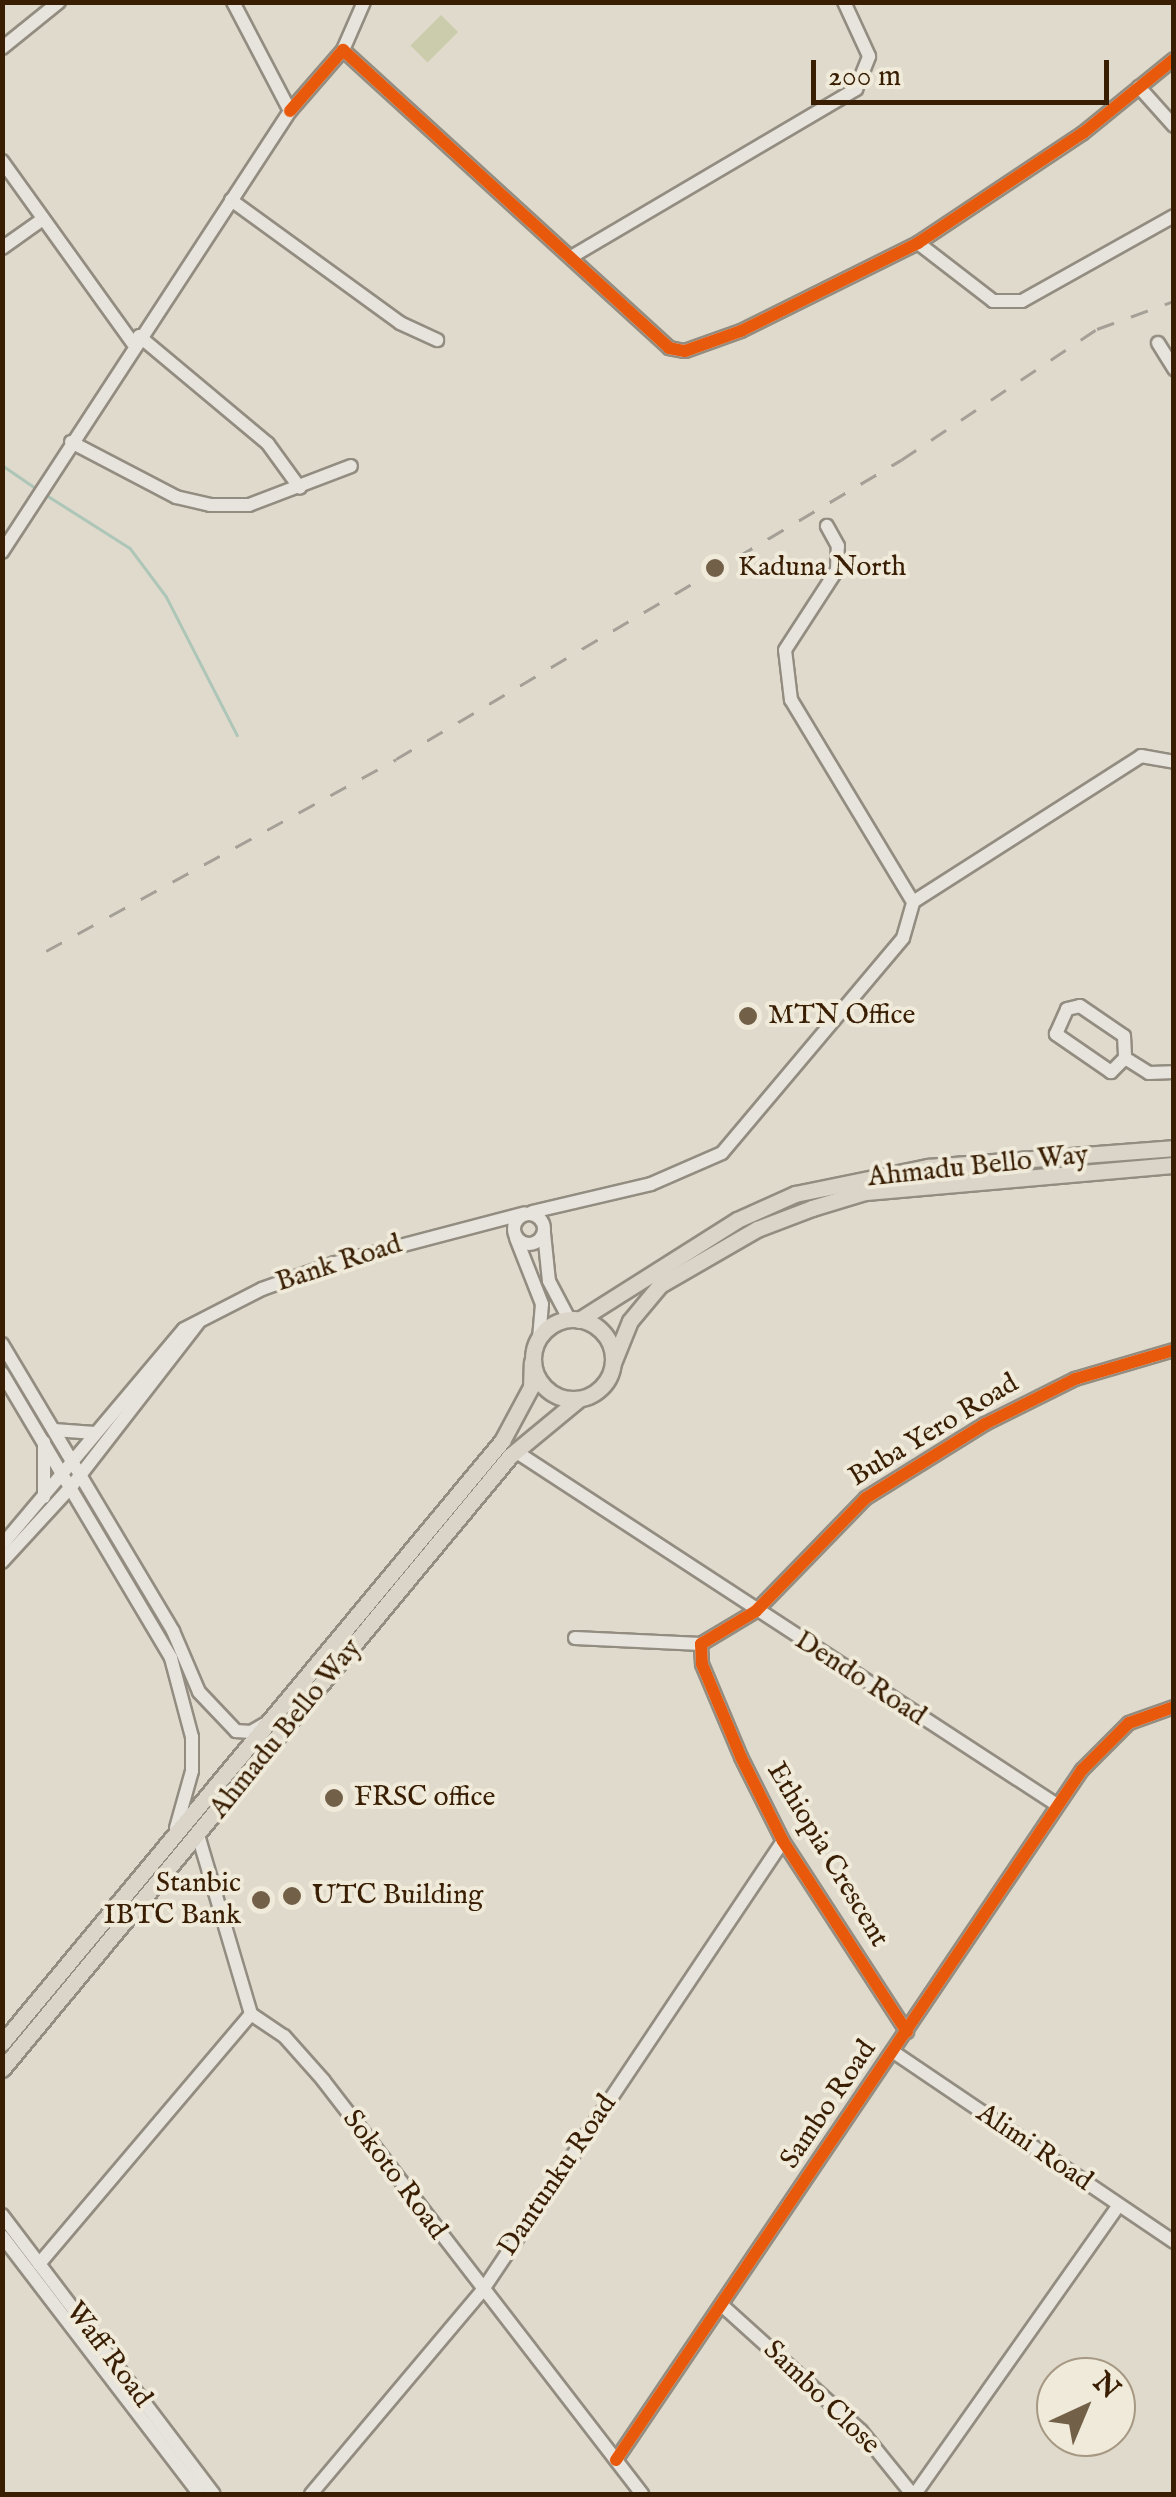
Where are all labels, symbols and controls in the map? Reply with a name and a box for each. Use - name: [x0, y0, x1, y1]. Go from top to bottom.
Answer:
- scale bar: [816, 40, 1114, 102]
- text: 200 m: [828, 58, 901, 96]
- place label: Kaduna North: [738, 551, 906, 585]
- marker: Kaduna North: [702, 555, 728, 581]
- place label: MTN Office: [768, 999, 915, 1033]
- marker: MTN Office: [737, 1005, 759, 1027]
- street label: Ahmadu Bello Way: [866, 1139, 1090, 1195]
- street label: Bank Road: [272, 1228, 406, 1300]
- street label: Buba Yero Road: [843, 1367, 1025, 1495]
- street label: Dendo Road: [788, 1624, 932, 1734]
- street label: Ahmadu Bello Way: [203, 1632, 369, 1826]
- street label: Ethiopia Crescent: [759, 1757, 895, 1953]
- place label: FRSC office: [354, 1781, 495, 1815]
- marker: FRSC office: [323, 1787, 345, 1809]
- place label: Stanbic IBTC Bank: [103, 1867, 241, 1933]
- place label: UTC Building: [312, 1879, 483, 1913]
- marker: UTC Building: [281, 1885, 303, 1907]
- marker: Stanbic IBTC Bank: [250, 1889, 272, 1911]
- street label: Sambo Road: [774, 2034, 884, 2176]
- street label: Dantunku Road: [492, 2089, 624, 2263]
- street label: Alimi Road: [970, 2097, 1098, 2199]
- street label: Sokoto Road: [334, 2104, 454, 2246]
- street label: Waff Road: [58, 2296, 158, 2414]
- street label: Sambo Close: [756, 2334, 886, 2462]
- north arrow: [1036, 2357, 1136, 2457]
- text: N: [1085, 2365, 1127, 2407]

